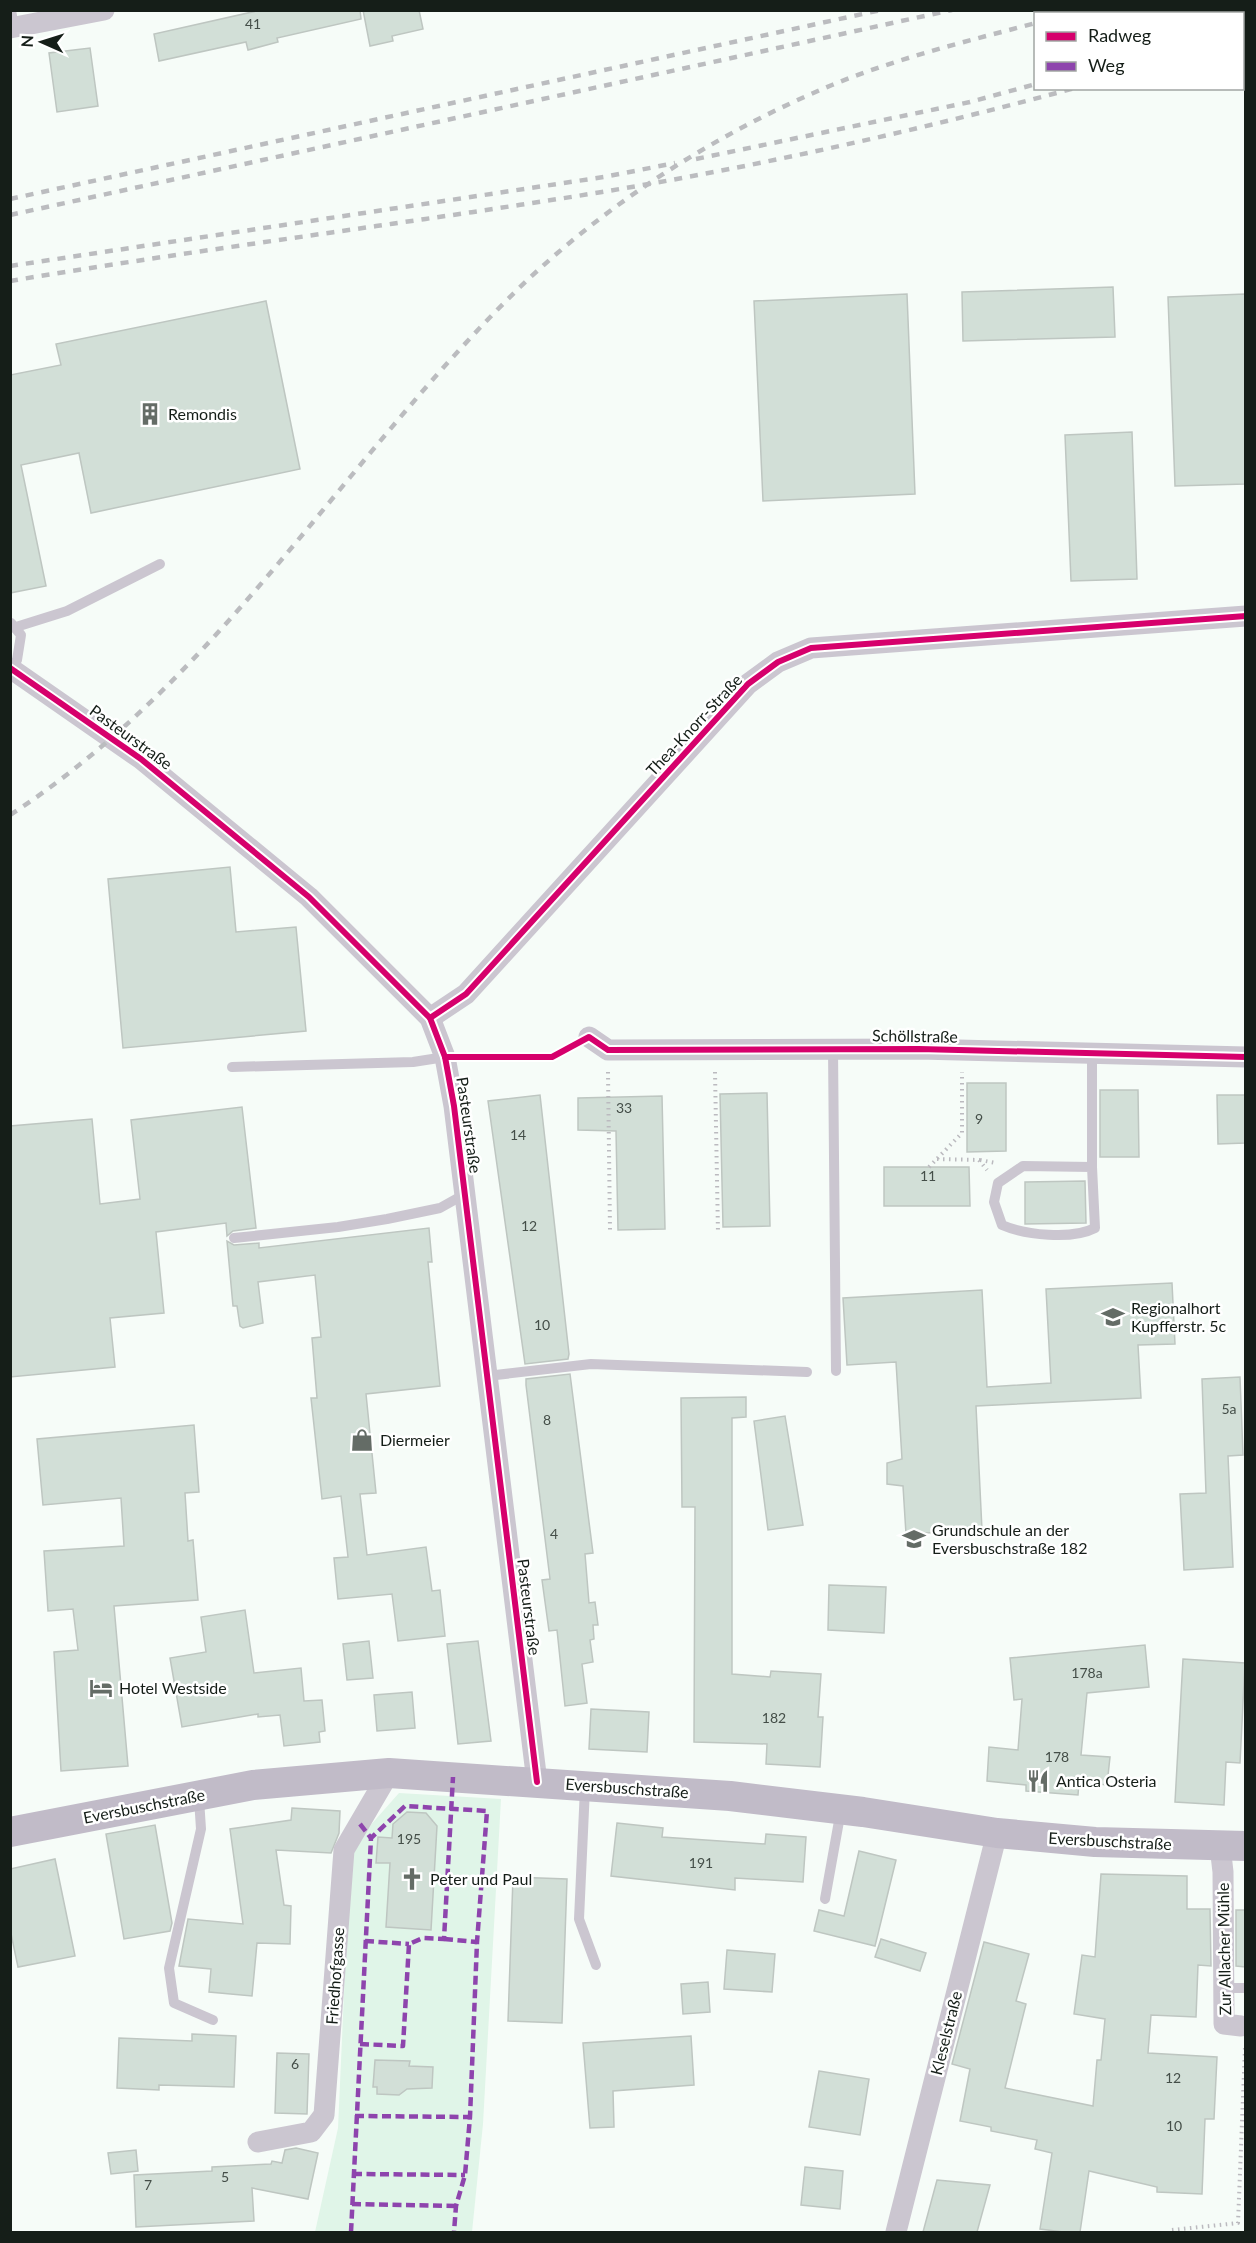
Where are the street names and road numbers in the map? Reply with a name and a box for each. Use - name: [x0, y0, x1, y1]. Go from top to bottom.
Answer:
- street label: Thea-Knorr-Straße: [642, 670, 746, 779]
- street label: Pasteurstraße: [86, 700, 176, 773]
- street label: Schöllstraße: [872, 1025, 958, 1046]
- street label: Pasteurstraße: [453, 1076, 486, 1174]
- street label: Pasteurstraße: [514, 1558, 545, 1656]
- street label: Eversbuschstraße: [565, 1774, 689, 1801]
- street label: Eversbuschstraße: [81, 1784, 206, 1827]
- street label: Eversbuschstraße: [1048, 1828, 1172, 1853]
- street label: Zur Allacher Mühle: [1213, 1882, 1234, 2016]
- street label: Friedhofgasse: [322, 1927, 347, 2025]
- street label: Kleselstraße: [926, 1989, 965, 2077]

